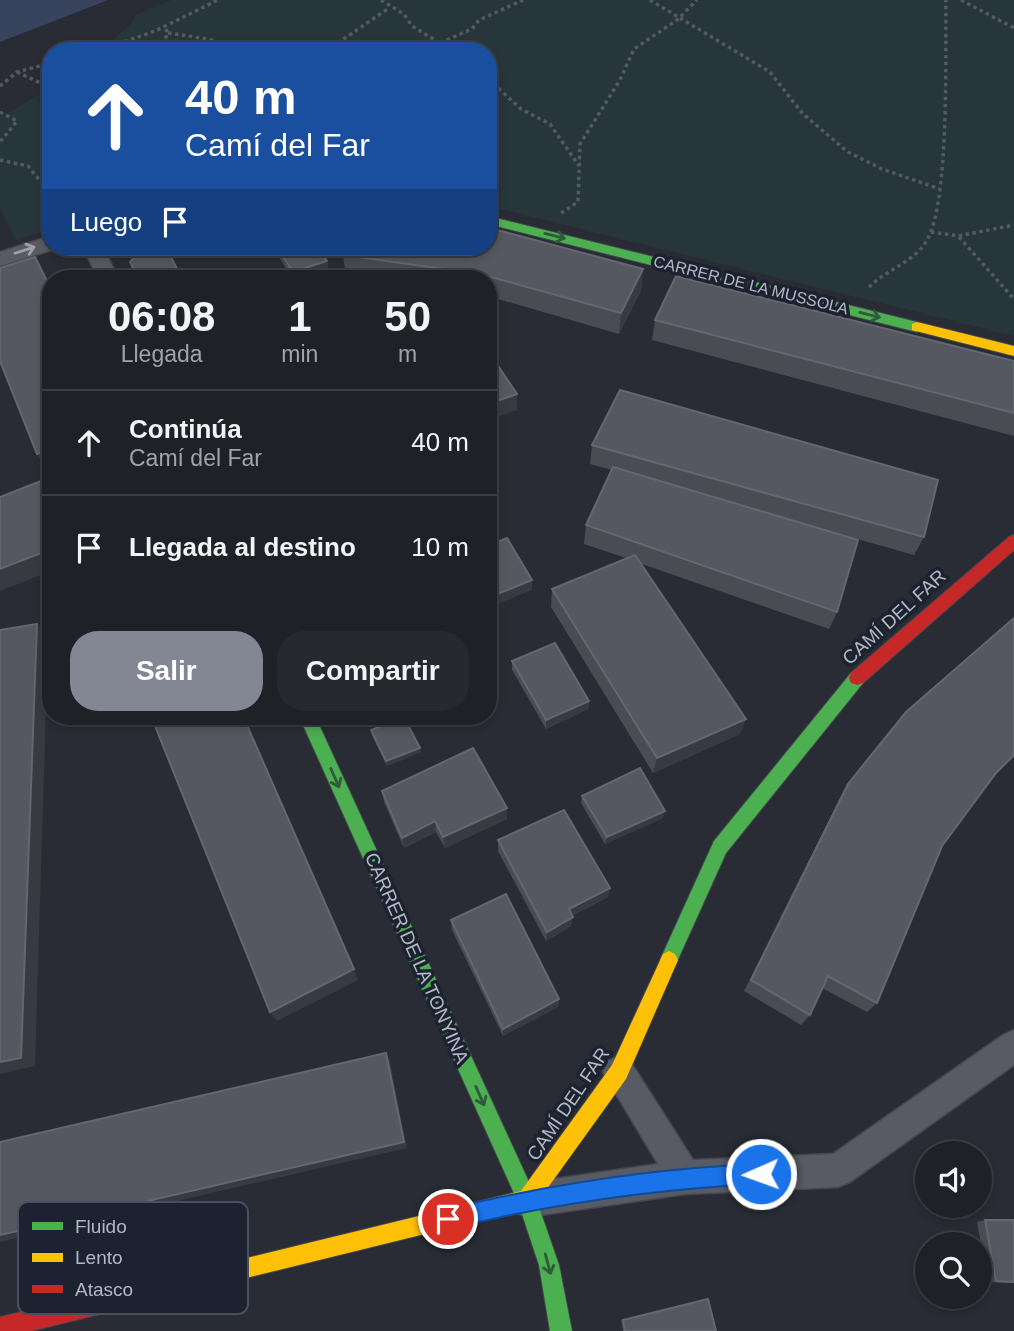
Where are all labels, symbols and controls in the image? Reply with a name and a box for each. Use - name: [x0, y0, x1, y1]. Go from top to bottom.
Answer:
- icon: ahead: [70, 70, 161, 161]
- text: 40 m: [185, 70, 297, 124]
- text: Camí del Far: [185, 127, 370, 163]
- icon: arrive: [156, 203, 194, 241]
- text: Luego: [70, 207, 142, 237]
- one-way arrow: [543, 230, 566, 243]
- one-way arrow: [14, 243, 36, 256]
- street label: CARRER DE LA MUSSOLA: [652, 253, 850, 318]
- text: 06:08: [108, 293, 215, 340]
- text: 1: [288, 293, 312, 340]
- text: 50: [384, 293, 431, 340]
- one-way arrow: [858, 309, 881, 322]
- text: Llegada: [121, 341, 203, 367]
- text: min: [281, 341, 318, 367]
- text: m: [398, 341, 417, 367]
- text: Continúa: [129, 414, 242, 444]
- icon: ahead: [70, 424, 108, 462]
- text: 40 m: [411, 427, 469, 457]
- text: Camí del Far: [129, 445, 262, 471]
- icon: arrive: [70, 529, 108, 567]
- text: Llegada al destino: [129, 532, 356, 562]
- text: 10 m: [411, 532, 469, 562]
- street label: CAMÍ DEL FAR: [838, 565, 950, 669]
- button: Salir: [70, 631, 263, 711]
- button: Compartir: [277, 631, 469, 711]
- one-way arrow: [329, 767, 342, 788]
- street label: CARRER DE LA TONYINA: [361, 849, 473, 1067]
- street label: CAMÍ DEL FAR: [523, 1044, 613, 1164]
- one-way arrow: [474, 1085, 487, 1106]
- position arrow: [724, 1137, 798, 1211]
- map controls: [915, 1141, 992, 1309]
- button: sound: [915, 1141, 992, 1218]
- pin: [418, 1189, 478, 1249]
- icon: arrive: [429, 1200, 467, 1238]
- legend: [18, 1202, 248, 1314]
- text: Fluido: [75, 1216, 127, 1237]
- button: search: [915, 1232, 992, 1309]
- text: Lento: [75, 1247, 123, 1268]
- one-way arrow: [542, 1252, 555, 1275]
- text: Atasco: [75, 1279, 133, 1300]

